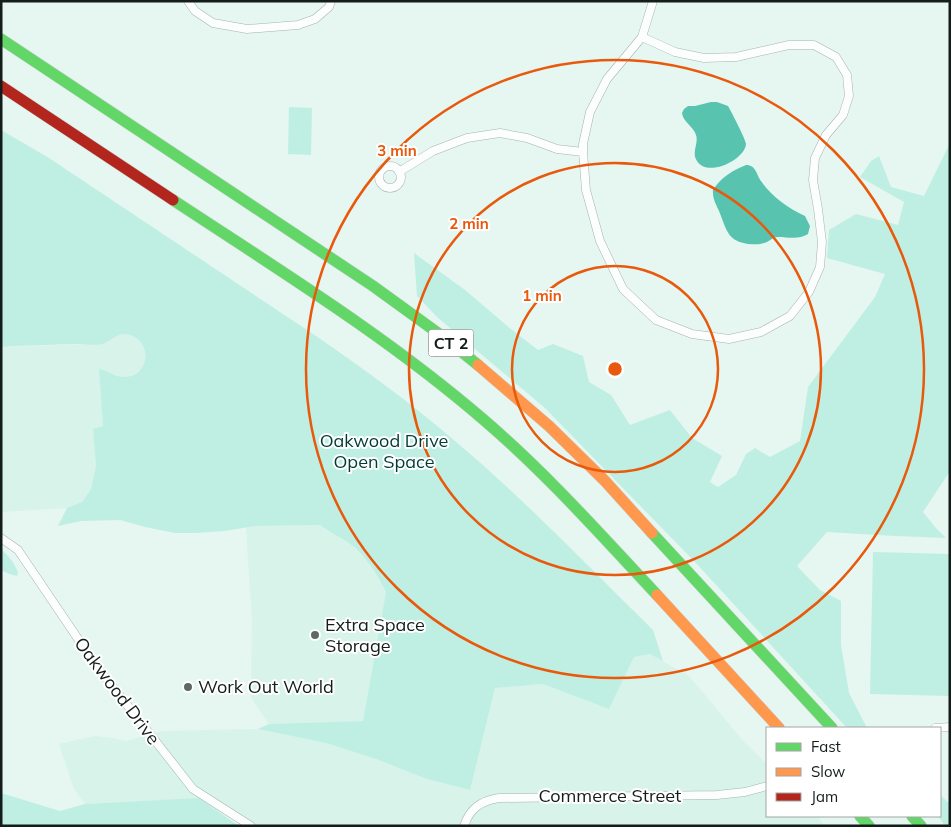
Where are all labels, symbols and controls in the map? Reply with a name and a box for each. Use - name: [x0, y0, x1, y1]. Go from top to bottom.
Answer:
- text: 3 min: [377, 141, 417, 160]
- text: 2 min: [449, 214, 489, 233]
- text: 1 min: [522, 286, 562, 305]
- road number: CT 2: [428, 329, 474, 356]
- centre of rings: [606, 360, 624, 378]
- park label: Oakwood Drive Open Space: [320, 429, 448, 473]
- place label: Extra Space Storage: [325, 613, 425, 657]
- marker: Extra Space Storage: [309, 629, 321, 641]
- street label: Oakwood Drive: [69, 632, 165, 749]
- place label: Work Out World: [198, 675, 334, 698]
- marker: Work Out World: [182, 681, 194, 693]
- legend: [766, 727, 941, 817]
- text: Fast: [811, 737, 841, 756]
- text: Slow: [811, 762, 845, 781]
- street label: Commerce Street: [539, 784, 681, 807]
- text: Jam: [811, 787, 838, 806]

